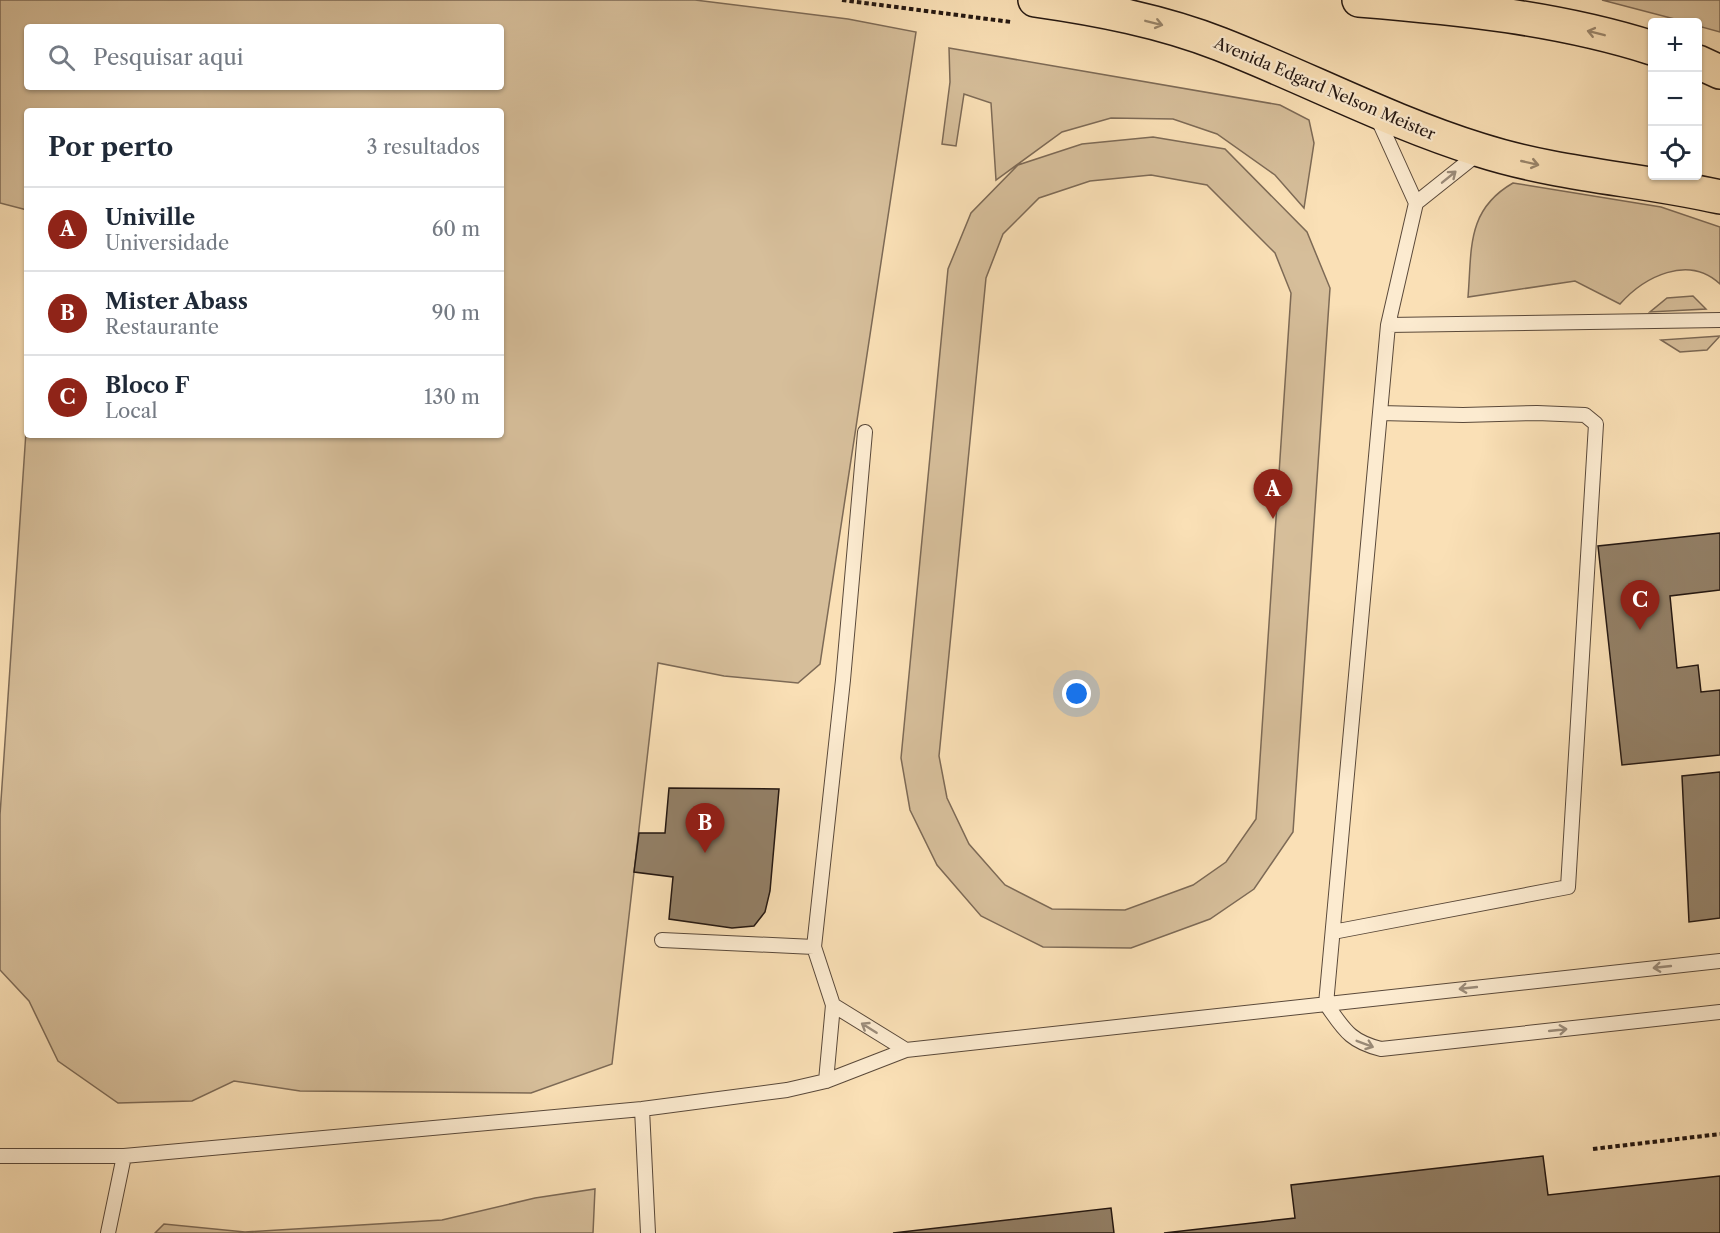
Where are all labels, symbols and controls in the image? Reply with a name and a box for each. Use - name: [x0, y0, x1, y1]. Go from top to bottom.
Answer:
- one-way arrow: [1145, 18, 1164, 30]
- map controls: [1648, 18, 1702, 180]
- button: +: [1648, 18, 1702, 72]
- search box: [24, 24, 504, 90]
- one-way arrow: [1587, 27, 1606, 39]
- street label: Avenida Edgard Nelson Meister: [1210, 32, 1439, 144]
- icon: search: [45, 41, 78, 74]
- text: Pesquisar aqui: [93, 44, 243, 71]
- button: −: [1648, 72, 1702, 126]
- button: locate: [1648, 126, 1702, 180]
- text: Por perto: [48, 131, 173, 163]
- text: 3 resultados: [367, 135, 480, 159]
- one-way arrow: [1520, 158, 1539, 169]
- one-way arrow: [1440, 171, 1456, 184]
- text: Univille: [105, 204, 195, 231]
- text: A: [60, 217, 75, 241]
- text: 60 m: [432, 217, 480, 241]
- text: Universidade: [105, 231, 229, 255]
- text: Mister Abass: [105, 288, 248, 315]
- text: B: [60, 301, 75, 325]
- text: 90 m: [432, 301, 480, 325]
- text: Restaurante: [105, 315, 219, 339]
- text: Bloco F: [105, 372, 189, 399]
- text: C: [59, 385, 76, 409]
- text: 130 m: [424, 385, 480, 409]
- text: Local: [105, 399, 157, 423]
- pin: A: [1254, 470, 1292, 519]
- pin: C: [1620, 580, 1660, 630]
- your location: [1062, 679, 1091, 708]
- pin: B: [686, 804, 724, 853]
- one-way arrow: [1652, 962, 1672, 973]
- one-way arrow: [1459, 983, 1478, 994]
- one-way arrow: [861, 1021, 878, 1033]
- one-way arrow: [1548, 1024, 1568, 1035]
- one-way arrow: [1356, 1040, 1374, 1051]

